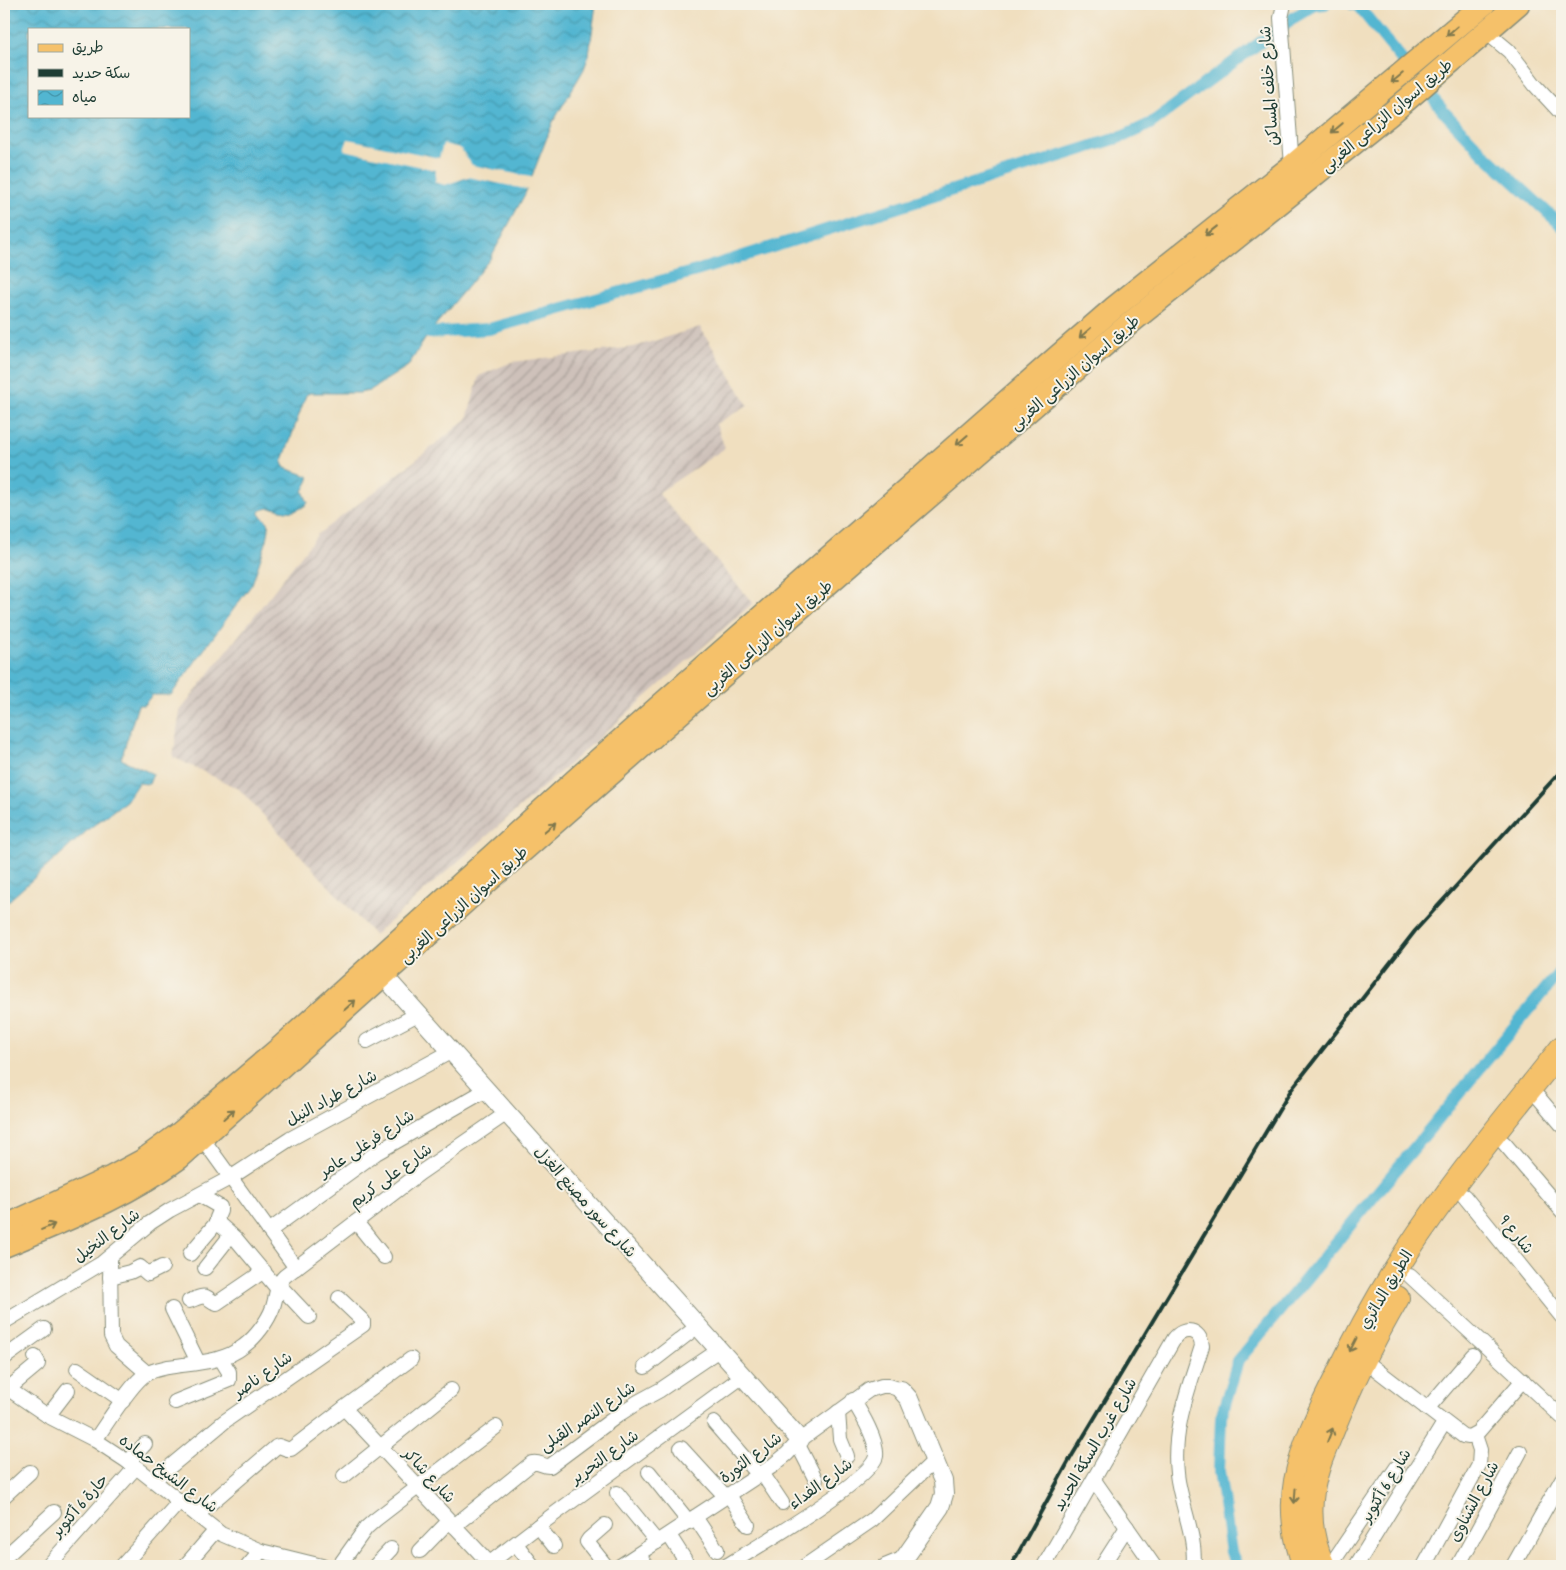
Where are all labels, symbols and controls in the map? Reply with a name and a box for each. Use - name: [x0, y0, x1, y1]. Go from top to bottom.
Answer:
- street label: شارع خلف المساكن: [1253, 25, 1284, 147]
- one-way arrow: [1446, 26, 1459, 37]
- legend: [28, 28, 190, 118]
- text: طريق: [72, 36, 104, 57]
- street label: طريق اسوان الزراعى الغربى: [1315, 53, 1457, 177]
- text: سكة حديد: [72, 62, 130, 83]
- one-way arrow: [1391, 72, 1404, 83]
- text: مياه: [72, 86, 97, 107]
- one-way arrow: [1330, 123, 1343, 134]
- one-way arrow: [1204, 226, 1218, 236]
- street label: طريق اسوان الزراعى الغربى: [1004, 309, 1144, 435]
- one-way arrow: [1078, 328, 1091, 339]
- one-way arrow: [956, 435, 969, 446]
- street label: طريق اسوان الزراعى الغربى: [697, 574, 837, 700]
- one-way arrow: [543, 822, 556, 833]
- street label: طريق اسوان الزراعى الغربى: [394, 840, 532, 968]
- one-way arrow: [344, 999, 357, 1011]
- street label: شارع طراد النيل: [282, 1064, 381, 1131]
- street label: شارع فرغلى عامر: [312, 1104, 419, 1184]
- one-way arrow: [223, 1108, 236, 1120]
- street label: شارع على كريم: [344, 1137, 437, 1214]
- street label: شارع سور مصنع الغزل: [529, 1140, 642, 1262]
- street label: شارع النخيل: [68, 1203, 144, 1268]
- street label: شارع 9: [1494, 1210, 1539, 1259]
- one-way arrow: [40, 1222, 55, 1232]
- street label: الطريق الدائري: [1353, 1245, 1418, 1333]
- one-way arrow: [1348, 1337, 1357, 1352]
- street label: شارع ناصر: [226, 1345, 297, 1405]
- street label: شارع غرب السكة الحديد: [1047, 1373, 1142, 1515]
- street label: شارع النصر القبلى: [535, 1376, 640, 1457]
- street label: شارع التحرير: [564, 1424, 643, 1490]
- street label: شارع الثورة: [714, 1426, 786, 1489]
- street label: شارع الشيخ حماده: [114, 1428, 223, 1518]
- one-way arrow: [1326, 1428, 1335, 1443]
- street label: شارع شاكر: [397, 1441, 461, 1508]
- street label: شارع 6 أكتوبر: [1353, 1444, 1417, 1528]
- street label: شارع الفداء: [784, 1452, 857, 1514]
- street label: شارع الشناوى: [1442, 1457, 1504, 1546]
- street label: حارة 6 أكتوبر: [44, 1469, 113, 1543]
- one-way arrow: [1290, 1487, 1299, 1503]

